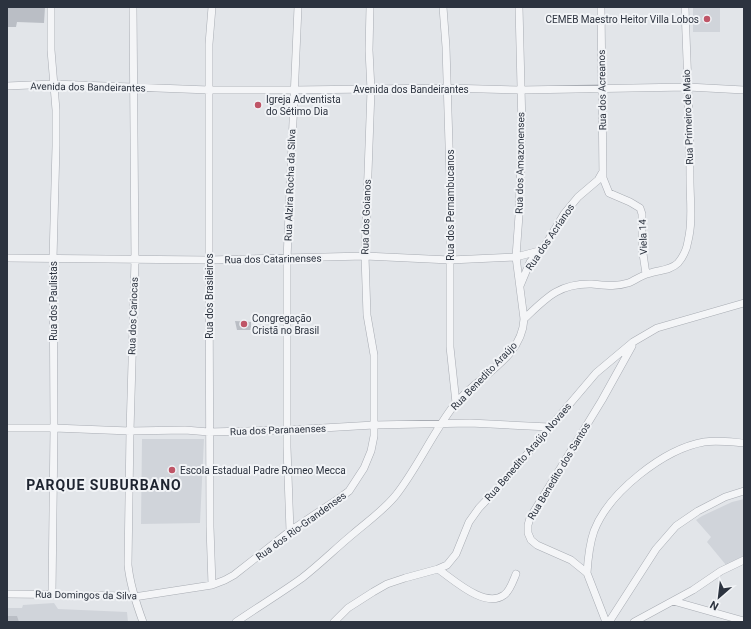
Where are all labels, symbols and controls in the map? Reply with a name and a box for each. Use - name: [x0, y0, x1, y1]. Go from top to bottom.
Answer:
- place label: CEMEB Maestro Heitor Villa Lobos: [546, 14, 699, 25]
- marker: CEMEB Maestro Heitor Villa Lobos: [702, 14, 712, 24]
- street label: Rua dos Acreanos: [596, 50, 608, 130]
- street label: Rua Primeiro de Maio: [681, 69, 695, 165]
- street label: Avenida dos Bandeirantes: [30, 80, 146, 94]
- street label: Avenida dos Bandeirantes: [353, 84, 469, 95]
- place label: Igreja Adventista do Sétimo Dia: [266, 94, 341, 117]
- marker: Igreja Adventista do Sétimo Dia: [253, 100, 263, 110]
- street label: Rua dos Amazonenses: [514, 112, 526, 214]
- street label: Rua Alzira Rocha da Silva: [283, 129, 297, 241]
- street label: Rua dos Pernambucanos: [445, 149, 456, 261]
- street label: Rua dos Goianos: [359, 179, 373, 255]
- street label: Rua dos Acrianos: [524, 202, 576, 272]
- street label: Viela 14: [637, 219, 649, 255]
- street label: Rua dos Brasileiros: [204, 253, 215, 339]
- street label: Rua dos Catarinenses: [224, 253, 322, 265]
- street label: Rua dos Paulistas: [48, 261, 59, 341]
- street label: Rua dos Cariocas: [126, 277, 140, 355]
- place label: Congregação Cristã no Brasil: [252, 313, 319, 336]
- marker: Congregação Cristã no Brasil: [239, 319, 249, 329]
- street label: Rua Benedito Araújo: [449, 340, 519, 412]
- street label: Rua Benedito Araújo Novaes: [482, 401, 574, 503]
- street label: Rua Benedito dos Santos: [526, 420, 592, 522]
- street label: Rua dos Paranaenses: [230, 423, 326, 437]
- marker: Escola Estadual Padre Romeo Mecca: [167, 465, 177, 475]
- place label: Escola Estadual Padre Romeo Mecca: [180, 465, 346, 476]
- district label: PARQUE SUBURBANO: [26, 477, 182, 493]
- street label: Rua dos Rio-Grandenses: [254, 490, 348, 562]
- north arrow: [699, 577, 739, 617]
- street label: Rua Domingos da Silva: [35, 589, 137, 601]
- text: N: [708, 598, 721, 613]

